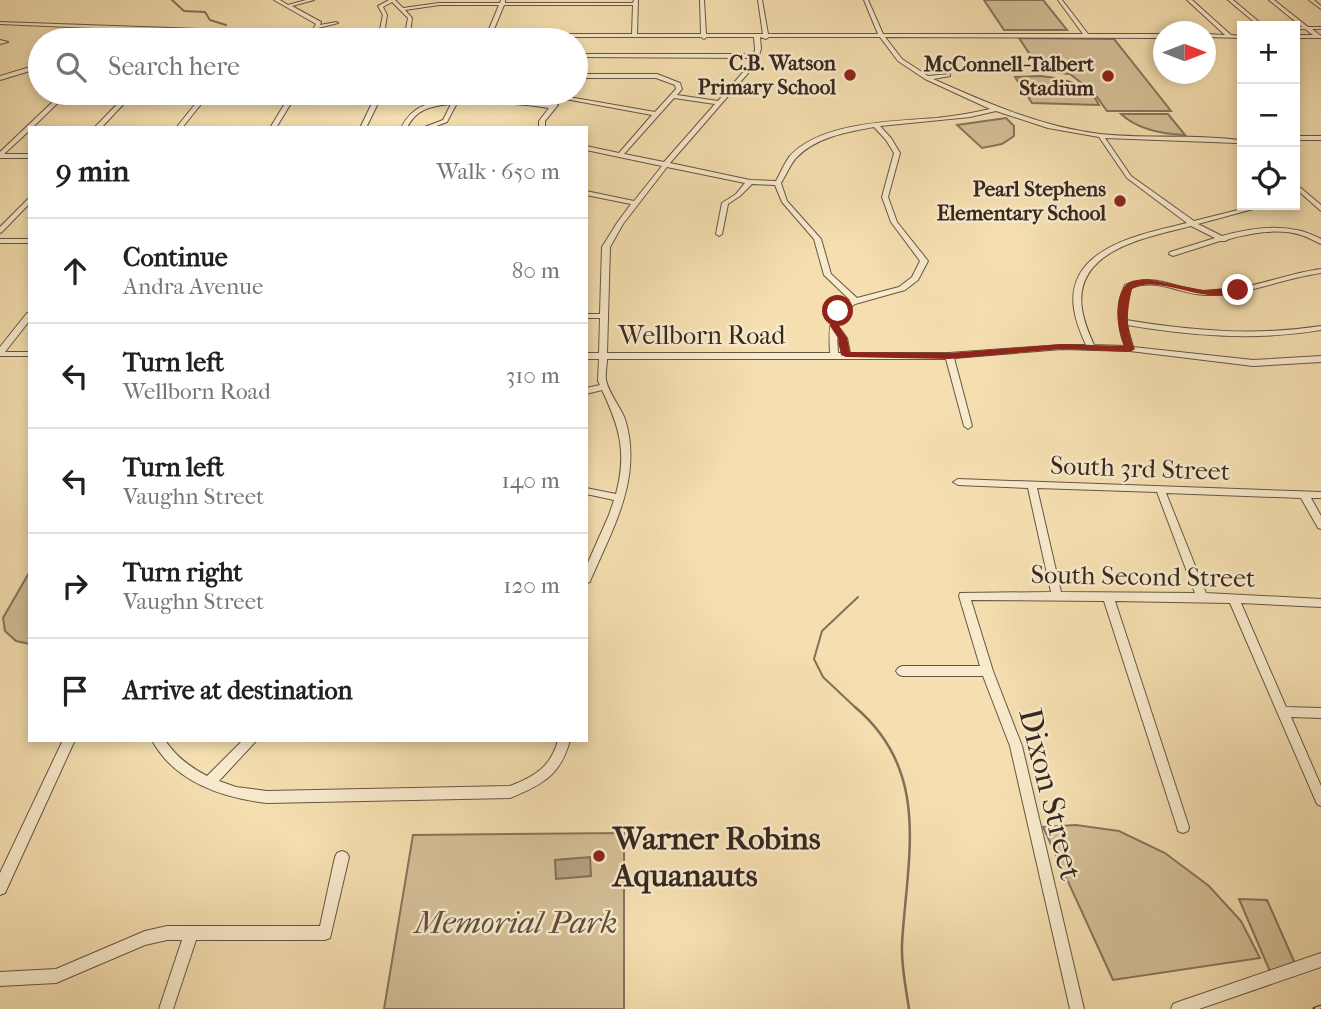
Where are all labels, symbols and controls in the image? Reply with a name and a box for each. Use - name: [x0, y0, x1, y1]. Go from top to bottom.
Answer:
- north arrow: [1153, 21, 1216, 84]
- map controls: [1237, 21, 1300, 210]
- button: +: [1237, 21, 1300, 84]
- search box: [28, 28, 588, 105]
- icon: search: [52, 48, 90, 86]
- text: Search here: [108, 51, 240, 82]
- place label: C.B. Watson Primary School: [698, 51, 837, 99]
- place label: McConnell-Talbert Stadium: [923, 52, 1095, 100]
- marker: C.B. Watson Primary School: [842, 67, 858, 83]
- marker: McConnell-Talbert Stadium: [1100, 68, 1116, 84]
- button: −: [1237, 84, 1300, 147]
- button: locate: [1237, 147, 1300, 210]
- text: 9 min: [56, 154, 129, 189]
- text: Walk · 650 m: [437, 158, 560, 185]
- place label: Pearl Stephens Elementary School: [937, 177, 1106, 225]
- marker: Pearl Stephens Elementary School: [1112, 193, 1128, 209]
- text: Continue: [123, 242, 228, 273]
- icon: ahead: [56, 252, 94, 290]
- text: 80 m: [512, 257, 560, 284]
- text: Andra Avenue: [123, 273, 263, 300]
- route end: [1222, 274, 1253, 305]
- route start: [822, 295, 853, 326]
- street label: Wellborn Road: [618, 320, 786, 351]
- text: Turn left: [123, 347, 224, 378]
- icon: left: [56, 357, 94, 395]
- text: 310 m: [506, 362, 560, 389]
- text: Wellborn Road: [123, 378, 271, 405]
- street label: South 3rd Street: [1049, 450, 1231, 487]
- text: Turn left: [123, 452, 224, 483]
- icon: left: [56, 462, 94, 500]
- text: 140 m: [501, 467, 560, 494]
- text: Vaughn Street: [123, 483, 264, 510]
- text: Turn right: [123, 557, 243, 588]
- street label: South Second Street: [1030, 559, 1256, 594]
- icon: right: [56, 567, 94, 605]
- text: 120 m: [503, 572, 560, 599]
- text: Vaughn Street: [123, 588, 264, 615]
- icon: arrive: [56, 672, 94, 710]
- text: Arrive at destination: [123, 675, 353, 706]
- street label: Dixon Street: [1011, 704, 1090, 884]
- place label: Warner Robins Aquanauts: [611, 820, 821, 894]
- marker: Warner Robins Aquanauts: [591, 848, 607, 864]
- park label: Memorial Park: [413, 904, 617, 941]

